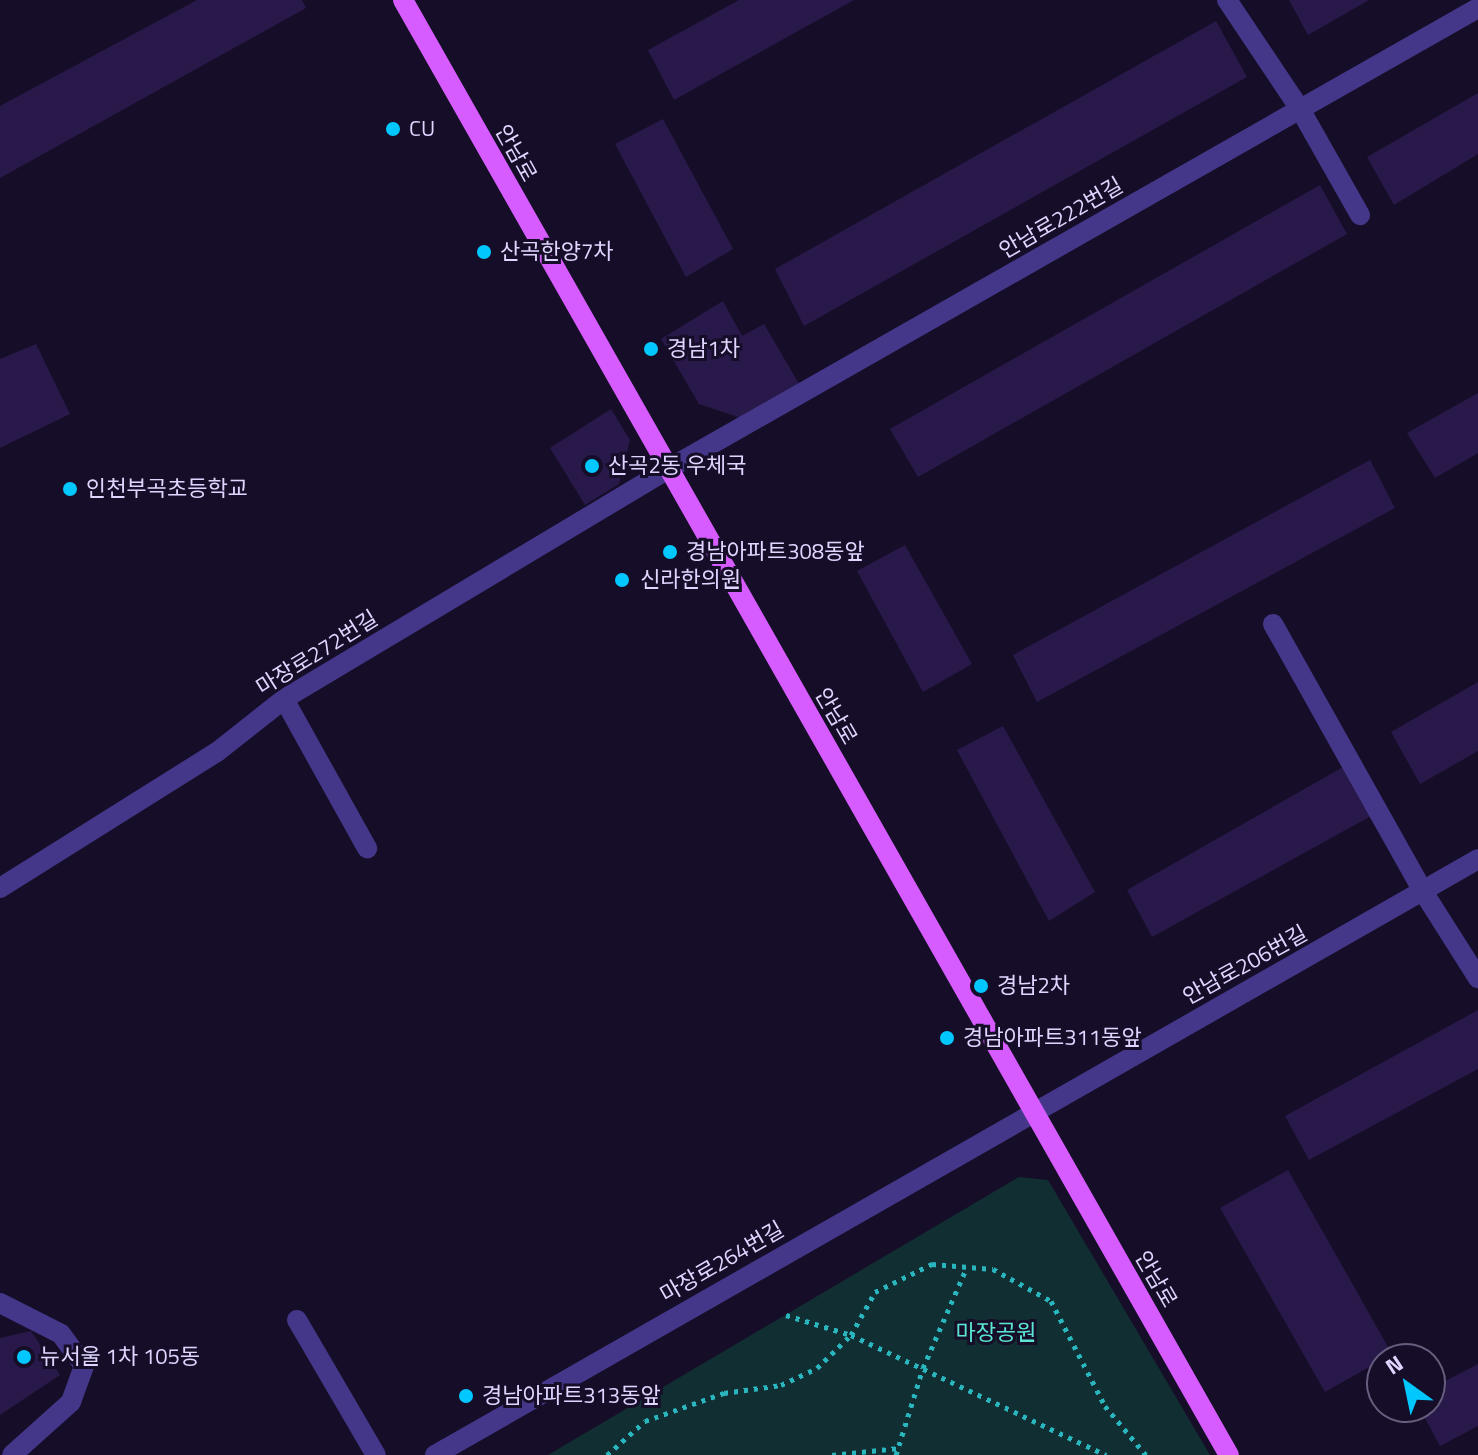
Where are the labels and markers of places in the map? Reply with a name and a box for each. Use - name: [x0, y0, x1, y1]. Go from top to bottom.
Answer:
- place label: CU: [409, 116, 435, 142]
- marker: CU: [384, 120, 402, 138]
- place label: 산곡한양7차: [500, 239, 614, 265]
- marker: 산곡한양7차: [475, 243, 493, 261]
- place label: 경남1차: [667, 336, 740, 362]
- marker: 경남1차: [642, 340, 660, 358]
- place label: 산곡2동 우체국: [608, 453, 747, 479]
- marker: 산곡2동 우체국: [583, 457, 601, 475]
- place label: 인천부곡초등학교: [86, 476, 248, 502]
- marker: 인천부곡초등학교: [61, 480, 79, 498]
- place label: 경남아파트308동앞: [686, 539, 865, 565]
- marker: 경남아파트308동앞: [661, 543, 679, 561]
- place label: 신라한의원: [640, 567, 741, 593]
- marker: 신라한의원: [611, 569, 633, 591]
- place label: 경남2차: [997, 973, 1070, 999]
- marker: 경남2차: [972, 977, 990, 995]
- place label: 경남아파트311동앞: [963, 1025, 1142, 1051]
- marker: 경남아파트311동앞: [938, 1029, 956, 1047]
- place label: 뉴서울 1차 105동: [40, 1344, 200, 1370]
- marker: 뉴서울 1차 105동: [15, 1348, 33, 1366]
- place label: 경남아파트313동앞: [482, 1383, 661, 1409]
- marker: 경남아파트313동앞: [457, 1387, 475, 1405]

